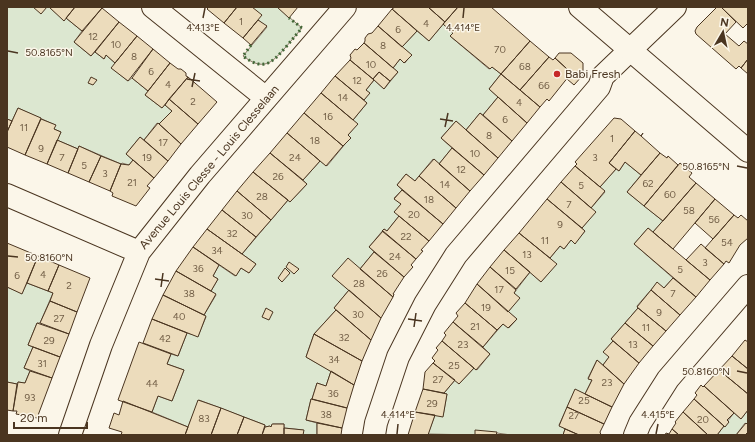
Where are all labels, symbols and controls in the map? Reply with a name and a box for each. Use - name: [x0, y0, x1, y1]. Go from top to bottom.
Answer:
- north arrow: [703, 12, 743, 52]
- house number: 1: [239, 15, 243, 28]
- text: N: [719, 16, 730, 30]
- house number: 4: [423, 17, 429, 30]
- text: 4.413°E: [186, 21, 220, 34]
- text: 4.414°E: [446, 21, 480, 34]
- house number: 6: [395, 23, 401, 36]
- house number: 12: [88, 30, 98, 43]
- house number: 10: [111, 38, 121, 51]
- house number: 8: [380, 39, 386, 52]
- house number: 70: [494, 43, 506, 56]
- text: 50.8165°N: [25, 46, 73, 59]
- house number: 8: [131, 50, 137, 63]
- house number: 10: [366, 58, 376, 71]
- house number: 68: [519, 60, 531, 73]
- house number: 6: [148, 65, 154, 78]
- place label: Babi Fresh: [565, 67, 621, 81]
- marker: Babi Fresh: [552, 69, 562, 79]
- house number: 12: [352, 74, 362, 87]
- house number: 4: [165, 78, 171, 91]
- house number: 66: [538, 79, 550, 92]
- street label: Avenue Louis Clesse - Louis Clesselaan: [136, 82, 282, 252]
- house number: 14: [338, 91, 348, 104]
- house number: 2: [190, 95, 196, 108]
- house number: 4: [516, 96, 522, 109]
- house number: 16: [323, 110, 333, 123]
- house number: 6: [502, 113, 508, 126]
- house number: 11: [20, 121, 28, 134]
- house number: 8: [486, 129, 492, 142]
- house number: 1: [610, 132, 614, 145]
- house number: 18: [310, 134, 320, 147]
- house number: 17: [158, 136, 168, 149]
- house number: 9: [38, 142, 44, 155]
- house number: 10: [470, 147, 480, 160]
- house number: 7: [59, 151, 65, 164]
- house number: 19: [142, 151, 152, 164]
- house number: 24: [289, 151, 301, 164]
- house number: 3: [592, 151, 598, 164]
- house number: 5: [81, 159, 87, 172]
- text: 50.8165°N: [682, 160, 730, 173]
- house number: 12: [456, 163, 466, 176]
- house number: 3: [102, 167, 108, 180]
- house number: 26: [272, 170, 284, 183]
- house number: 21: [127, 176, 137, 189]
- house number: 62: [642, 177, 654, 190]
- house number: 14: [440, 178, 450, 191]
- house number: 5: [578, 179, 584, 192]
- house number: 60: [664, 188, 676, 201]
- house number: 28: [256, 190, 268, 203]
- house number: 18: [424, 193, 434, 206]
- house number: 7: [566, 198, 572, 211]
- house number: 58: [683, 204, 695, 217]
- house number: 20: [408, 208, 420, 221]
- house number: 30: [241, 209, 253, 222]
- house number: 56: [708, 213, 720, 226]
- house number: 9: [557, 218, 563, 231]
- house number: 32: [226, 227, 238, 240]
- house number: 22: [400, 230, 412, 243]
- house number: 11: [541, 234, 549, 247]
- house number: 54: [721, 236, 733, 249]
- house number: 34: [211, 244, 223, 257]
- house number: 13: [522, 248, 532, 261]
- house number: 24: [389, 250, 401, 263]
- text: 50.8160°N: [25, 251, 73, 264]
- house number: 3: [702, 256, 708, 269]
- house number: 36: [192, 262, 204, 275]
- house number: 5: [677, 263, 683, 276]
- house number: 15: [505, 264, 515, 277]
- house number: 26: [376, 267, 388, 280]
- house number: 4: [40, 268, 46, 281]
- house number: 6: [14, 269, 20, 282]
- house number: 28: [353, 277, 365, 290]
- house number: 2: [66, 279, 72, 292]
- house number: 17: [494, 283, 504, 296]
- house number: 38: [183, 287, 195, 300]
- house number: 7: [670, 287, 676, 300]
- house number: 19: [481, 301, 491, 314]
- house number: 9: [656, 306, 662, 319]
- house number: 30: [352, 308, 364, 321]
- house number: 40: [173, 310, 185, 323]
- house number: 27: [54, 312, 65, 325]
- house number: 21: [470, 320, 480, 333]
- house number: 11: [642, 321, 650, 334]
- house number: 32: [338, 331, 350, 344]
- house number: 42: [159, 332, 171, 345]
- house number: 29: [43, 334, 55, 347]
- house number: 23: [457, 338, 469, 351]
- house number: 13: [628, 338, 638, 351]
- house number: 34: [328, 353, 340, 366]
- house number: 31: [37, 357, 47, 370]
- house number: 25: [448, 359, 460, 372]
- text: 50.8160°N: [682, 365, 730, 378]
- house number: 27: [433, 373, 444, 386]
- house number: 23: [601, 376, 613, 389]
- house number: 44: [146, 377, 158, 390]
- house number: 36: [327, 387, 339, 400]
- house number: 93: [24, 391, 36, 404]
- house number: 25: [578, 394, 590, 407]
- house number: 29: [426, 397, 438, 410]
- scale bar: [14, 404, 87, 430]
- house number: 38: [320, 408, 332, 421]
- text: 4.414°E: [381, 408, 415, 421]
- text: 4.415°E: [641, 408, 675, 421]
- house number: 27: [569, 409, 580, 422]
- text: 20 m: [20, 411, 48, 425]
- house number: 83: [198, 412, 210, 425]
- house number: 20: [697, 413, 709, 426]

